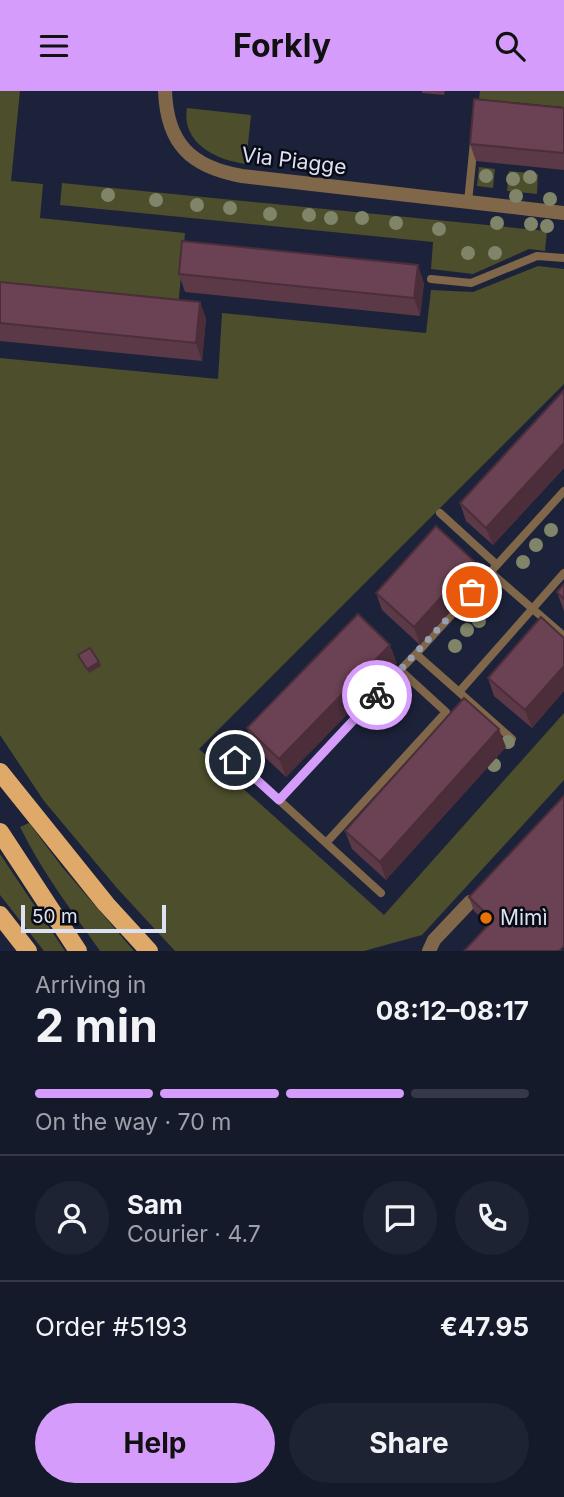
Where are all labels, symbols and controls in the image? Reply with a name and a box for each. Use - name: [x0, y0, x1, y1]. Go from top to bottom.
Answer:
- text: Forkly: [233, 26, 331, 65]
- icon: menu: [35, 27, 73, 65]
- icon: search: [491, 27, 529, 65]
- street label: Via Piagge: [240, 142, 348, 179]
- pin: [442, 562, 502, 622]
- icon: bag: [453, 573, 491, 611]
- courier: [342, 660, 412, 730]
- icon: bike: [358, 676, 396, 714]
- pin: [205, 730, 265, 790]
- icon: home: [216, 741, 254, 779]
- scale bar: [21, 902, 166, 934]
- text: 50 m: [32, 905, 78, 928]
- place label: Mimì: [500, 905, 548, 930]
- marker: Mimì: [478, 910, 494, 926]
- text: Arriving in: [35, 971, 146, 999]
- text: 08:12–08:17: [376, 995, 529, 1026]
- text: 2 min: [35, 997, 158, 1053]
- text: On the way · 70 m: [35, 1108, 231, 1136]
- button: person: [35, 1181, 109, 1255]
- button: chat: [363, 1181, 437, 1255]
- button: phone: [455, 1181, 529, 1255]
- text: Sam: [127, 1189, 183, 1220]
- text: Courier · 4.7: [127, 1220, 261, 1248]
- text: Order #5193: [35, 1311, 187, 1342]
- text: €47.95: [440, 1311, 529, 1342]
- button: Help: [35, 1403, 275, 1483]
- button: Share: [289, 1403, 529, 1483]

